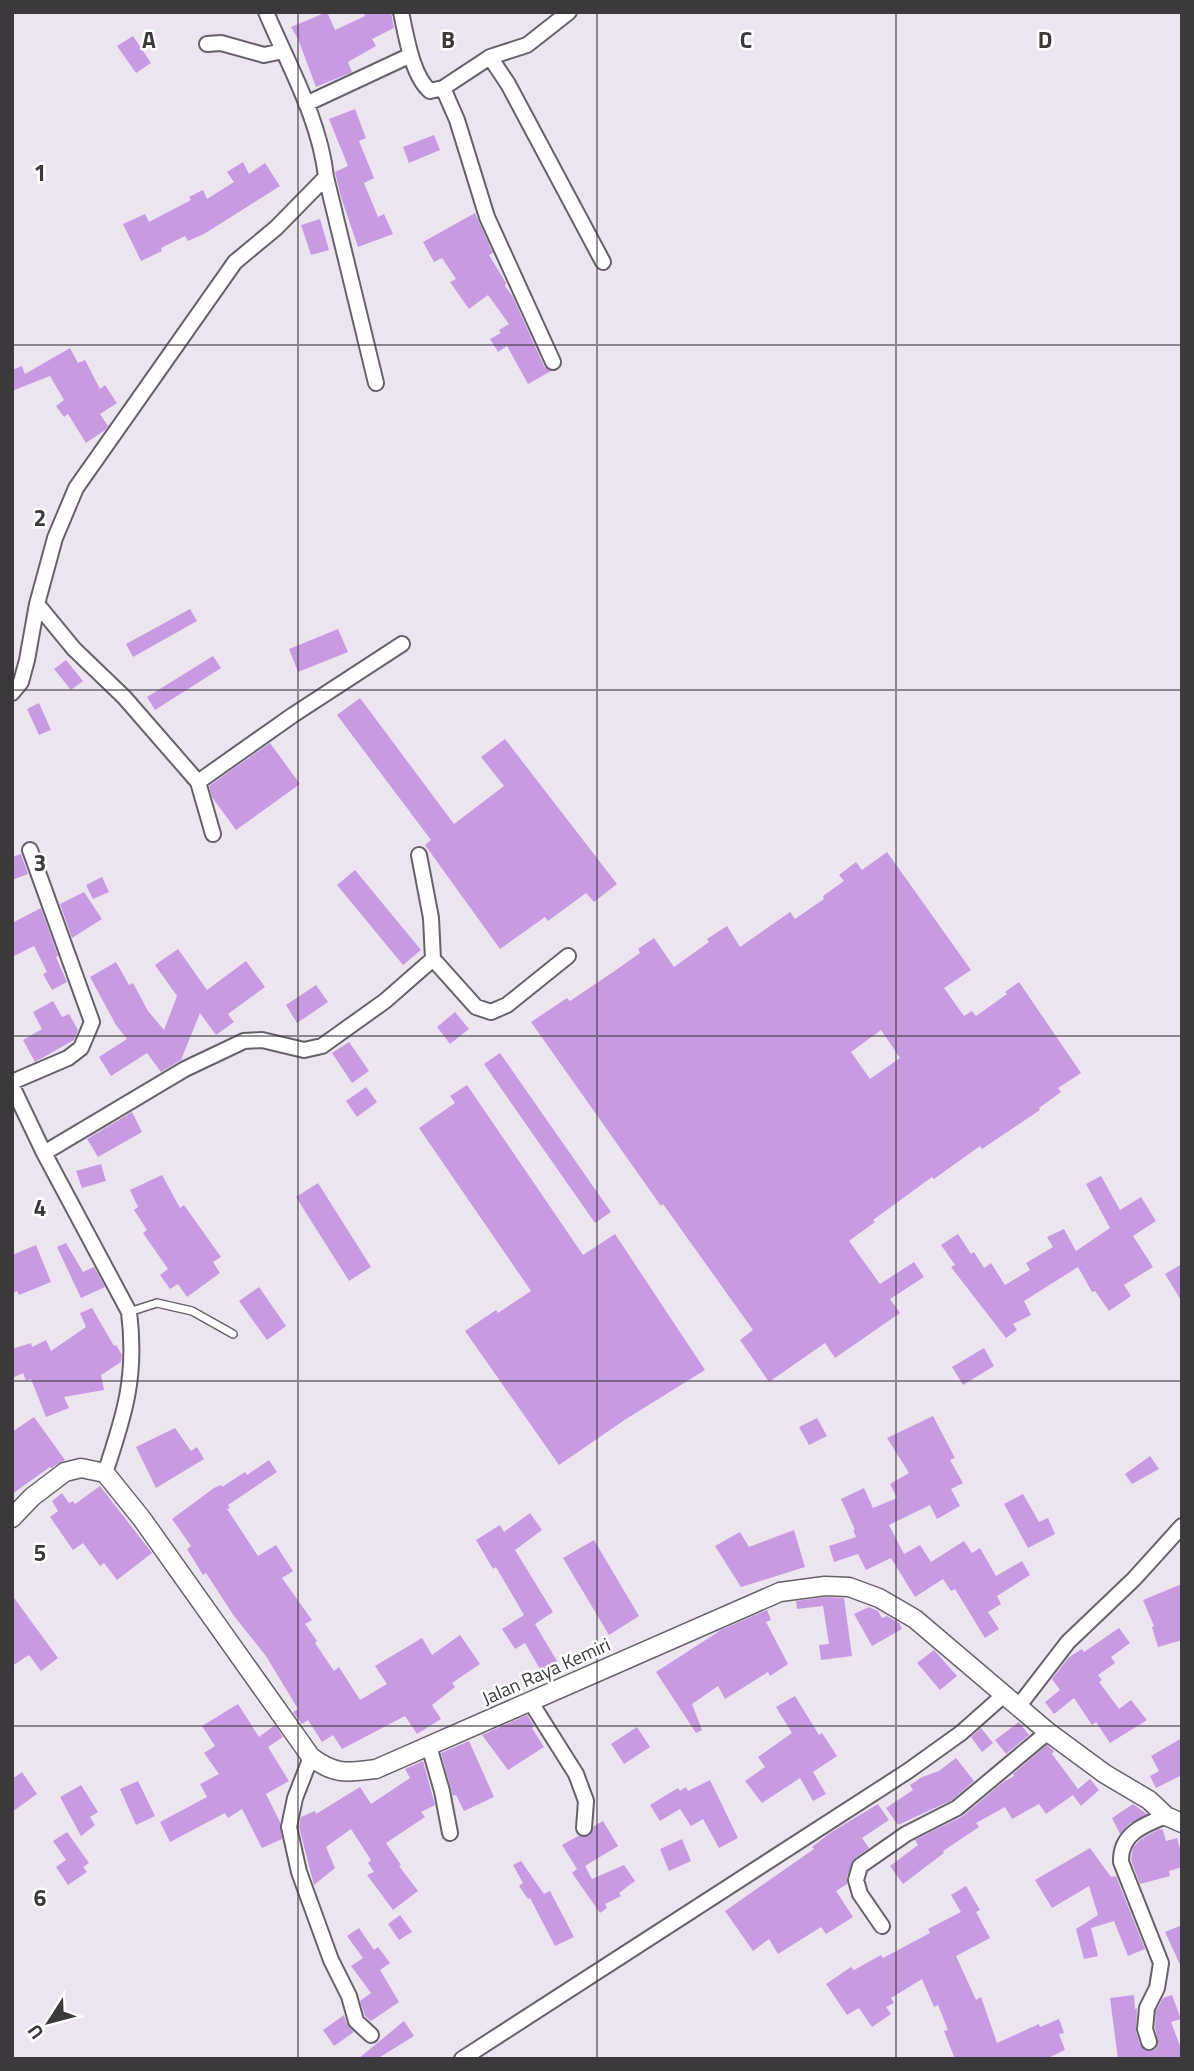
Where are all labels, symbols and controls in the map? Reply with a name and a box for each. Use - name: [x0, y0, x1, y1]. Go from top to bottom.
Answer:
- text: A: [142, 22, 156, 57]
- text: B: [441, 22, 455, 57]
- text: C: [740, 22, 752, 57]
- text: D: [1038, 22, 1052, 57]
- text: 1: [34, 155, 46, 190]
- text: 2: [34, 500, 46, 535]
- text: 3: [34, 845, 46, 880]
- text: 4: [34, 1190, 46, 1225]
- text: 5: [34, 1535, 46, 1570]
- street label: Jalan Raya Kemiri: [477, 1629, 615, 1712]
- text: 6: [34, 1880, 47, 1915]
- north arrow: [14, 1987, 84, 2057]
- text: U: [19, 2019, 50, 2046]

